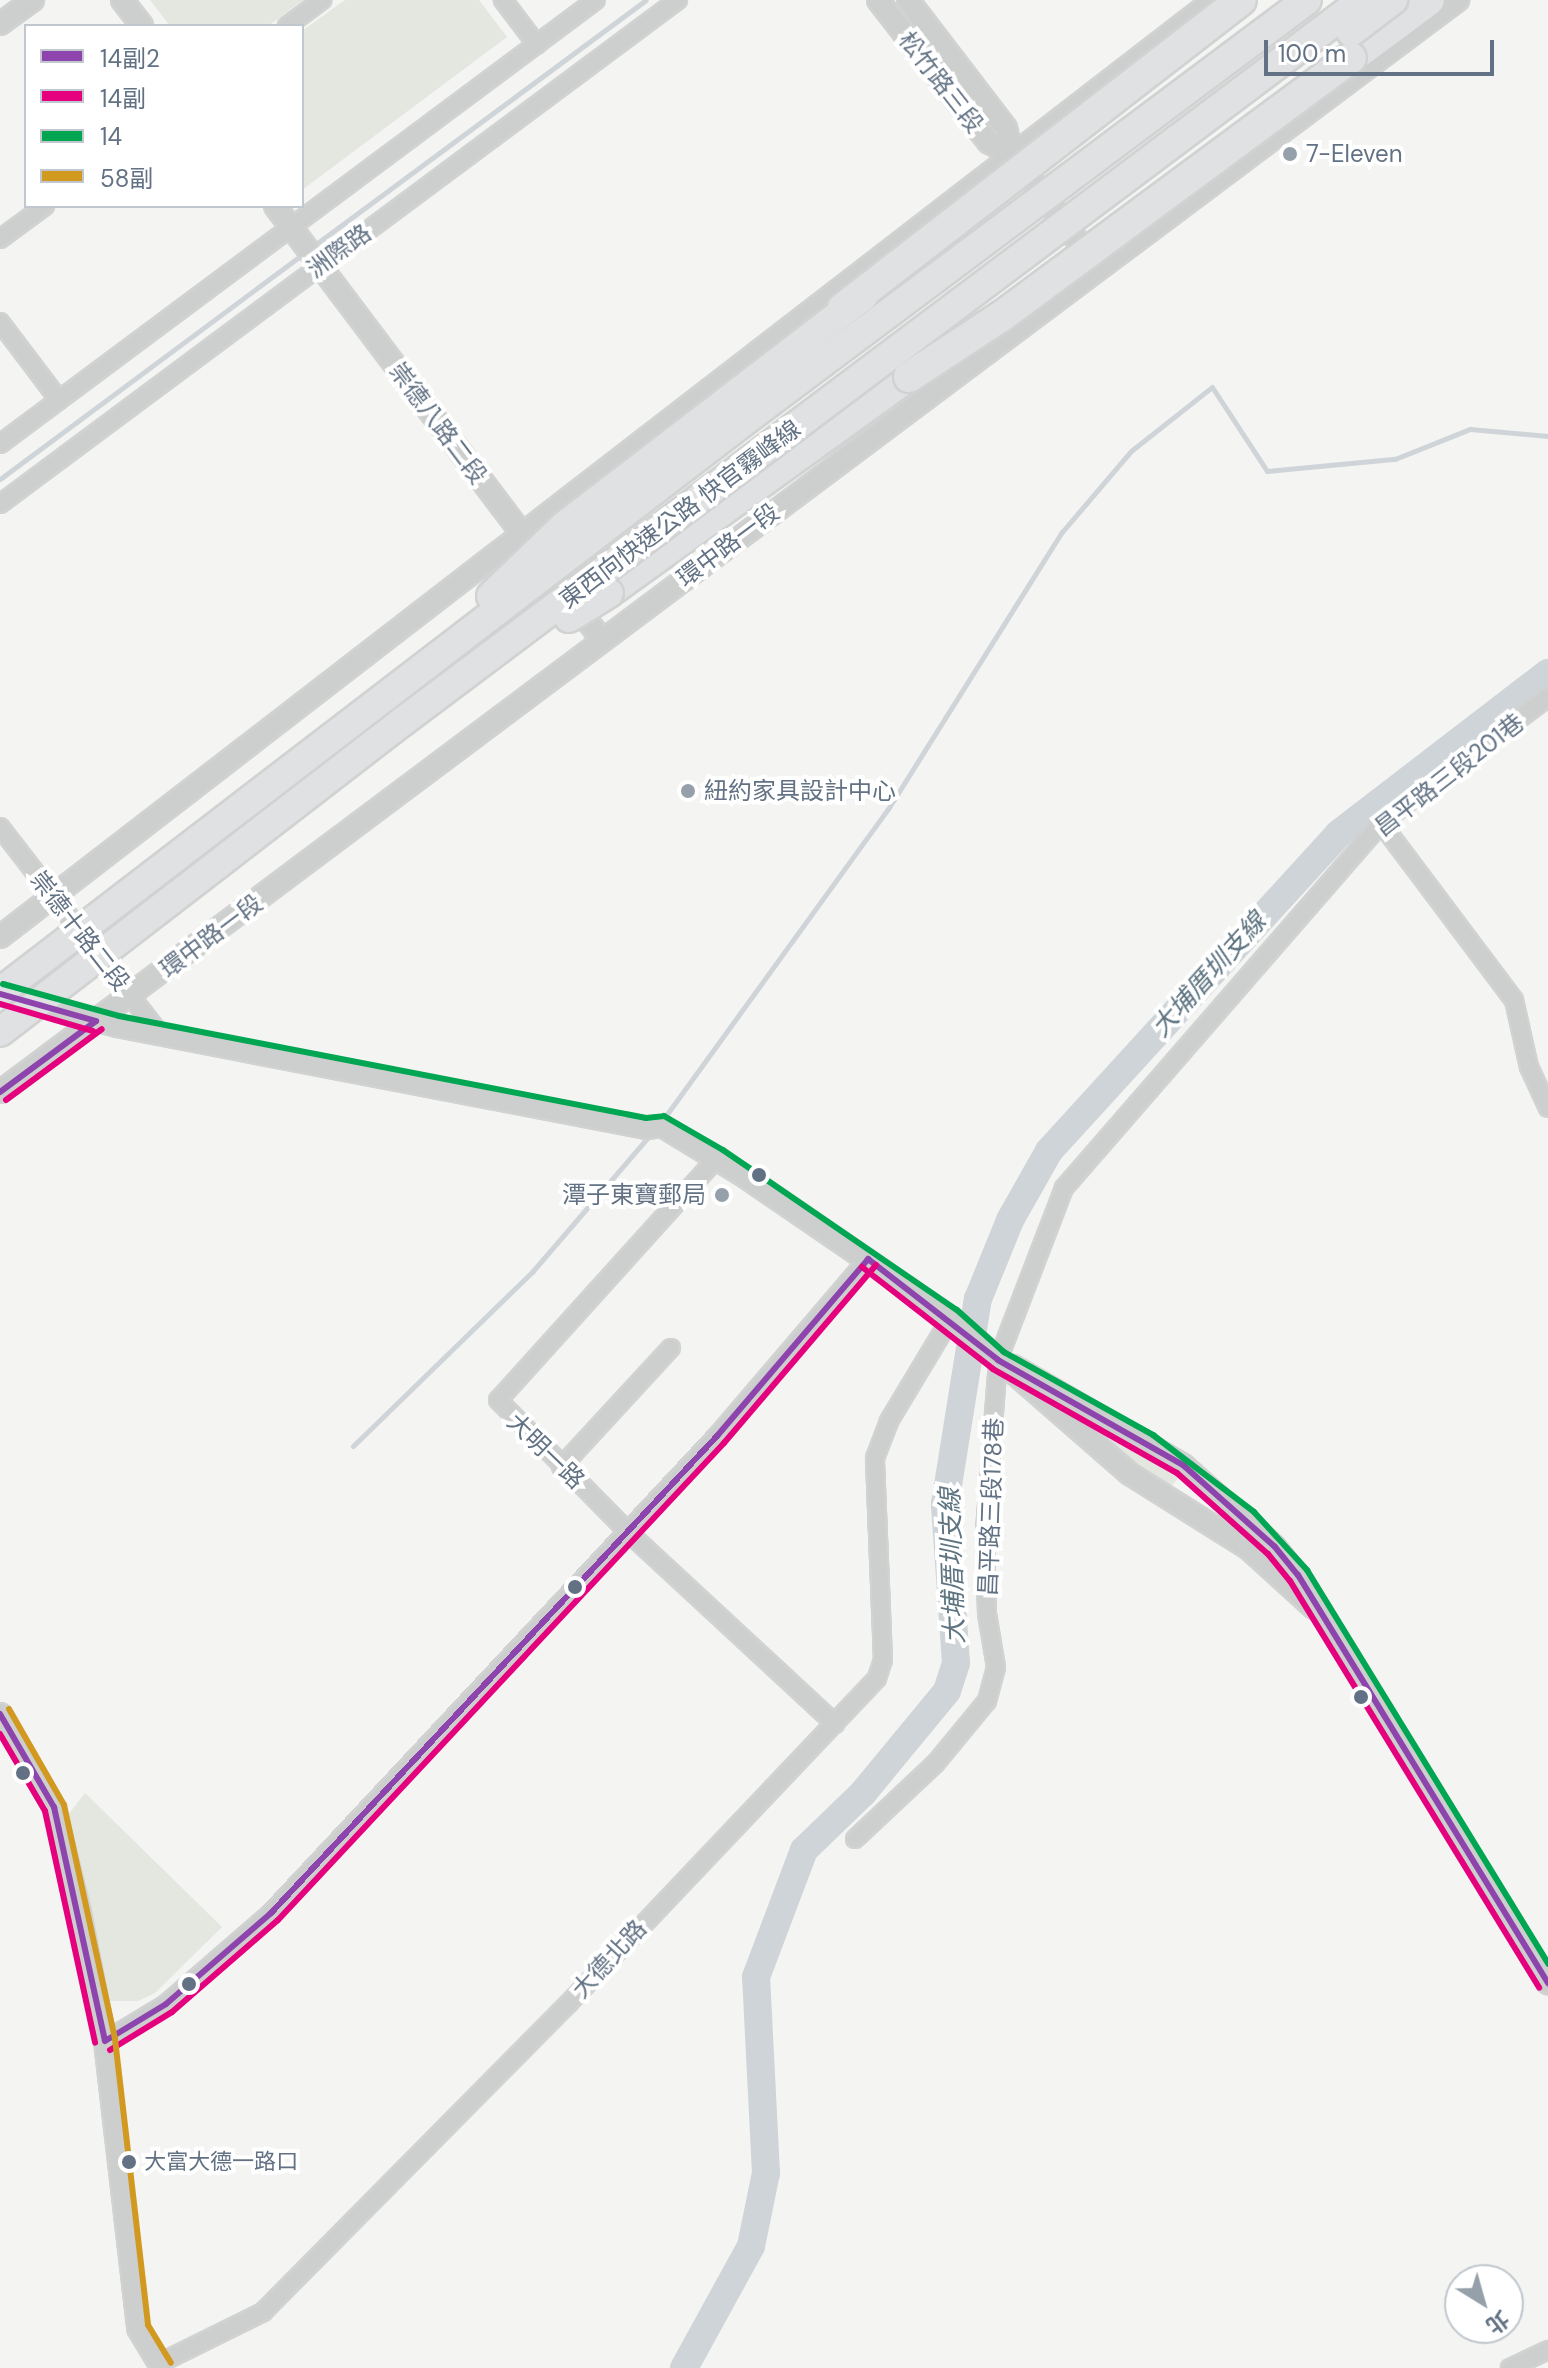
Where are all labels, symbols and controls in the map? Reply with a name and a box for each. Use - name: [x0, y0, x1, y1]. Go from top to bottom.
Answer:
- legend: [24, 24, 304, 208]
- scale bar: [1268, 24, 1498, 74]
- street label: 松竹路三段: [893, 26, 989, 138]
- text: 100 m: [1278, 38, 1346, 69]
- text: 14副2: [100, 43, 160, 74]
- text: 14副: [100, 83, 146, 114]
- text: 14: [100, 121, 122, 152]
- place label: 7-Eleven: [1306, 140, 1403, 168]
- marker: 7-Eleven: [1281, 145, 1299, 163]
- text: 58副: [100, 163, 153, 194]
- street label: 洲際路: [301, 218, 377, 284]
- street label: 崇德八路二段: [383, 357, 493, 489]
- street label: 東西向快速公路 快官霧峰線: [554, 414, 806, 614]
- street label: 環中路一段: [671, 497, 785, 593]
- street label: 昌平路三段201巷: [1369, 708, 1529, 842]
- place label: 紐約家具設計中心: [704, 777, 896, 805]
- marker: 紐約家具設計中心: [679, 782, 697, 800]
- street label: 崇德十路二段: [24, 865, 136, 997]
- street label: 環中路一段: [154, 888, 268, 984]
- water label: 大埔厝圳支線: [1145, 907, 1273, 1043]
- unlabelled marker: [751, 1167, 767, 1183]
- place label: 潭子東寶郵局: [562, 1181, 706, 1209]
- marker: 潭子東寶郵局: [713, 1186, 731, 1204]
- street label: 大明一路: [501, 1407, 591, 1495]
- street label: 昌平路三段178巷: [973, 1417, 1009, 1597]
- water label: 大埔厝圳支線: [935, 1488, 971, 1644]
- unlabelled marker: [567, 1579, 583, 1595]
- unlabelled marker: [1353, 1689, 1369, 1705]
- unlabelled marker: [15, 1765, 31, 1781]
- street label: 大德北路: [566, 1914, 652, 2004]
- unlabelled marker: [181, 1976, 197, 1992]
- place label: 大富大德一路口: [144, 2149, 298, 2175]
- marker: 大富大德一路口: [121, 2154, 137, 2170]
- north arrow: [1444, 2264, 1524, 2344]
- text: 北: [1480, 2304, 1515, 2340]

